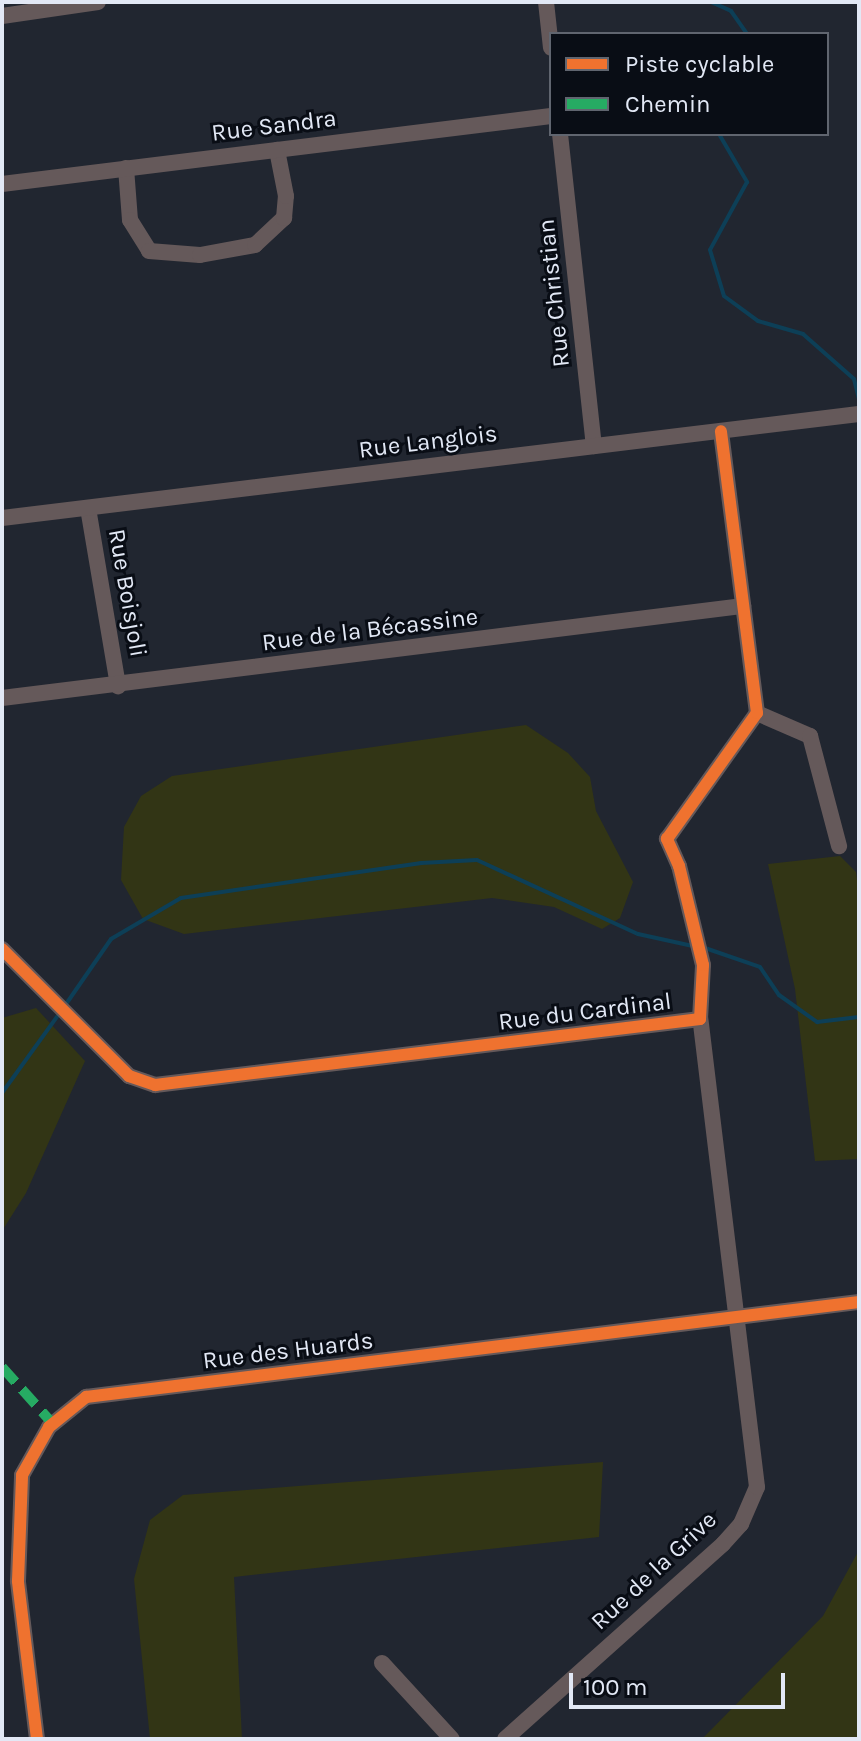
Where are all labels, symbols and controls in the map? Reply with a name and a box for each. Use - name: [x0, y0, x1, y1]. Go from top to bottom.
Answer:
- legend: [549, 32, 829, 136]
- text: Piste cyclable: [625, 50, 774, 78]
- text: Chemin: [625, 90, 711, 118]
- street label: Rue Sandra: [210, 104, 338, 148]
- street label: Rue Christian: [532, 218, 576, 368]
- street label: Rue Langlois: [357, 419, 499, 465]
- street label: Rue Boisjoli: [102, 527, 152, 659]
- street label: Rue de la Bécassine: [260, 602, 480, 658]
- street label: Rue du Cardinal: [497, 987, 673, 1037]
- street label: Rue des Huards: [201, 1326, 375, 1376]
- street label: Rue de la Grive: [585, 1506, 723, 1636]
- scale bar: [573, 1657, 789, 1707]
- text: 100 m: [583, 1673, 648, 1701]

